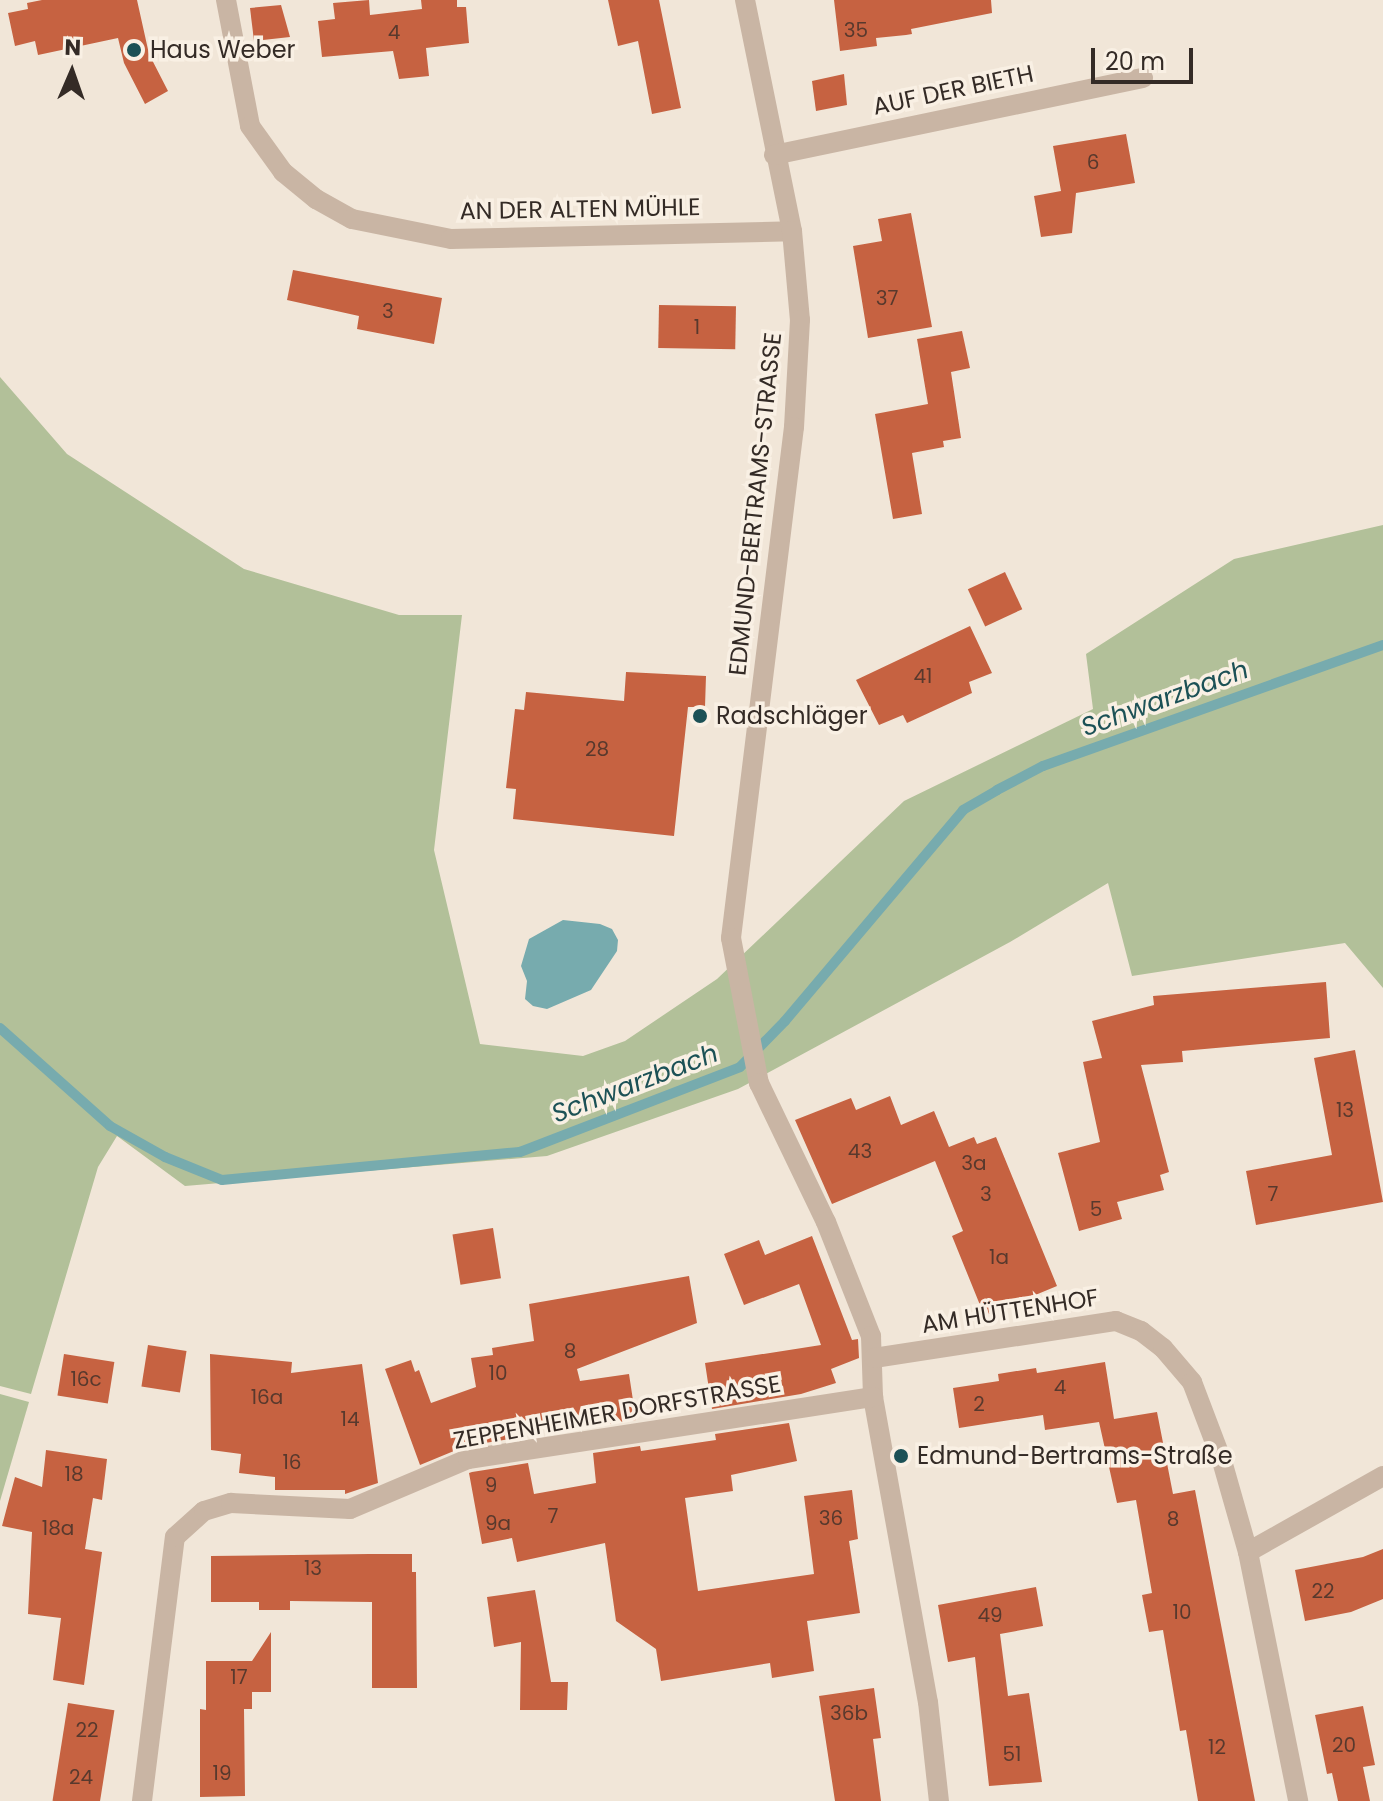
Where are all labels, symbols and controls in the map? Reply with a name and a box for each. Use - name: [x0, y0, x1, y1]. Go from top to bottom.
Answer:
- house number: 35: [844, 18, 868, 42]
- house number: 4: [388, 20, 400, 44]
- north arrow: [32, 32, 112, 112]
- text: N: [64, 32, 82, 63]
- scale bar: [1095, 32, 1197, 82]
- place label: Haus Weber: [150, 36, 295, 64]
- marker: Haus Weber: [125, 41, 143, 59]
- text: 20 m: [1105, 45, 1165, 78]
- street label: AUF DER BIETH: [870, 59, 1036, 121]
- house number: 6: [1087, 150, 1099, 174]
- street label: AN DER ALTEN MÜHLE: [459, 192, 701, 226]
- house number: 37: [876, 286, 898, 310]
- house number: 3: [382, 299, 394, 323]
- house number: 1: [694, 315, 700, 339]
- street label: EDMUND-BERTRAMS-STRASSE: [723, 331, 787, 677]
- water label: Schwarzbach: [1077, 654, 1253, 744]
- house number: 41: [914, 664, 932, 688]
- place label: Radschläger: [716, 702, 868, 730]
- marker: Radschläger: [691, 707, 709, 725]
- house number: 28: [585, 737, 609, 761]
- water label: Schwarzbach: [547, 1038, 723, 1130]
- house number: 13: [1336, 1098, 1354, 1122]
- house number: 43: [848, 1139, 872, 1163]
- house number: 3a: [961, 1151, 987, 1175]
- house number: 3: [980, 1182, 992, 1206]
- house number: 7: [1268, 1182, 1278, 1206]
- house number: 5: [1090, 1197, 1102, 1221]
- house number: 1a: [989, 1245, 1009, 1269]
- street label: AM HÜTTENHOF: [919, 1283, 1101, 1339]
- house number: 8: [564, 1339, 576, 1363]
- house number: 10: [489, 1361, 507, 1385]
- house number: 16c: [70, 1367, 102, 1391]
- street label: ZEPPENHEIMER DORFSTRASSE: [451, 1369, 783, 1455]
- house number: 4: [1054, 1375, 1066, 1399]
- house number: 16a: [251, 1385, 283, 1409]
- house number: 2: [973, 1392, 985, 1416]
- house number: 14: [341, 1407, 359, 1431]
- place label: Edmund-Bertrams-Straße: [917, 1442, 1233, 1470]
- marker: Edmund-Bertrams-Straße: [892, 1447, 910, 1465]
- house number: 16: [282, 1450, 302, 1474]
- house number: 18: [64, 1462, 84, 1486]
- house number: 9: [485, 1473, 497, 1497]
- house number: 7: [548, 1504, 558, 1528]
- house number: 36: [819, 1506, 843, 1530]
- house number: 8: [1167, 1507, 1179, 1531]
- house number: 9a: [485, 1511, 511, 1535]
- house number: 18a: [42, 1516, 74, 1540]
- house number: 13: [304, 1556, 322, 1580]
- house number: 22: [1312, 1579, 1334, 1603]
- house number: 10: [1173, 1600, 1191, 1624]
- house number: 49: [977, 1603, 1003, 1627]
- house number: 17: [230, 1665, 248, 1689]
- house number: 36b: [830, 1701, 868, 1725]
- house number: 22: [76, 1718, 98, 1742]
- house number: 20: [1332, 1733, 1356, 1757]
- house number: 12: [1208, 1735, 1226, 1759]
- house number: 51: [1003, 1742, 1021, 1766]
- house number: 19: [213, 1761, 231, 1785]
- house number: 24: [69, 1765, 93, 1789]

